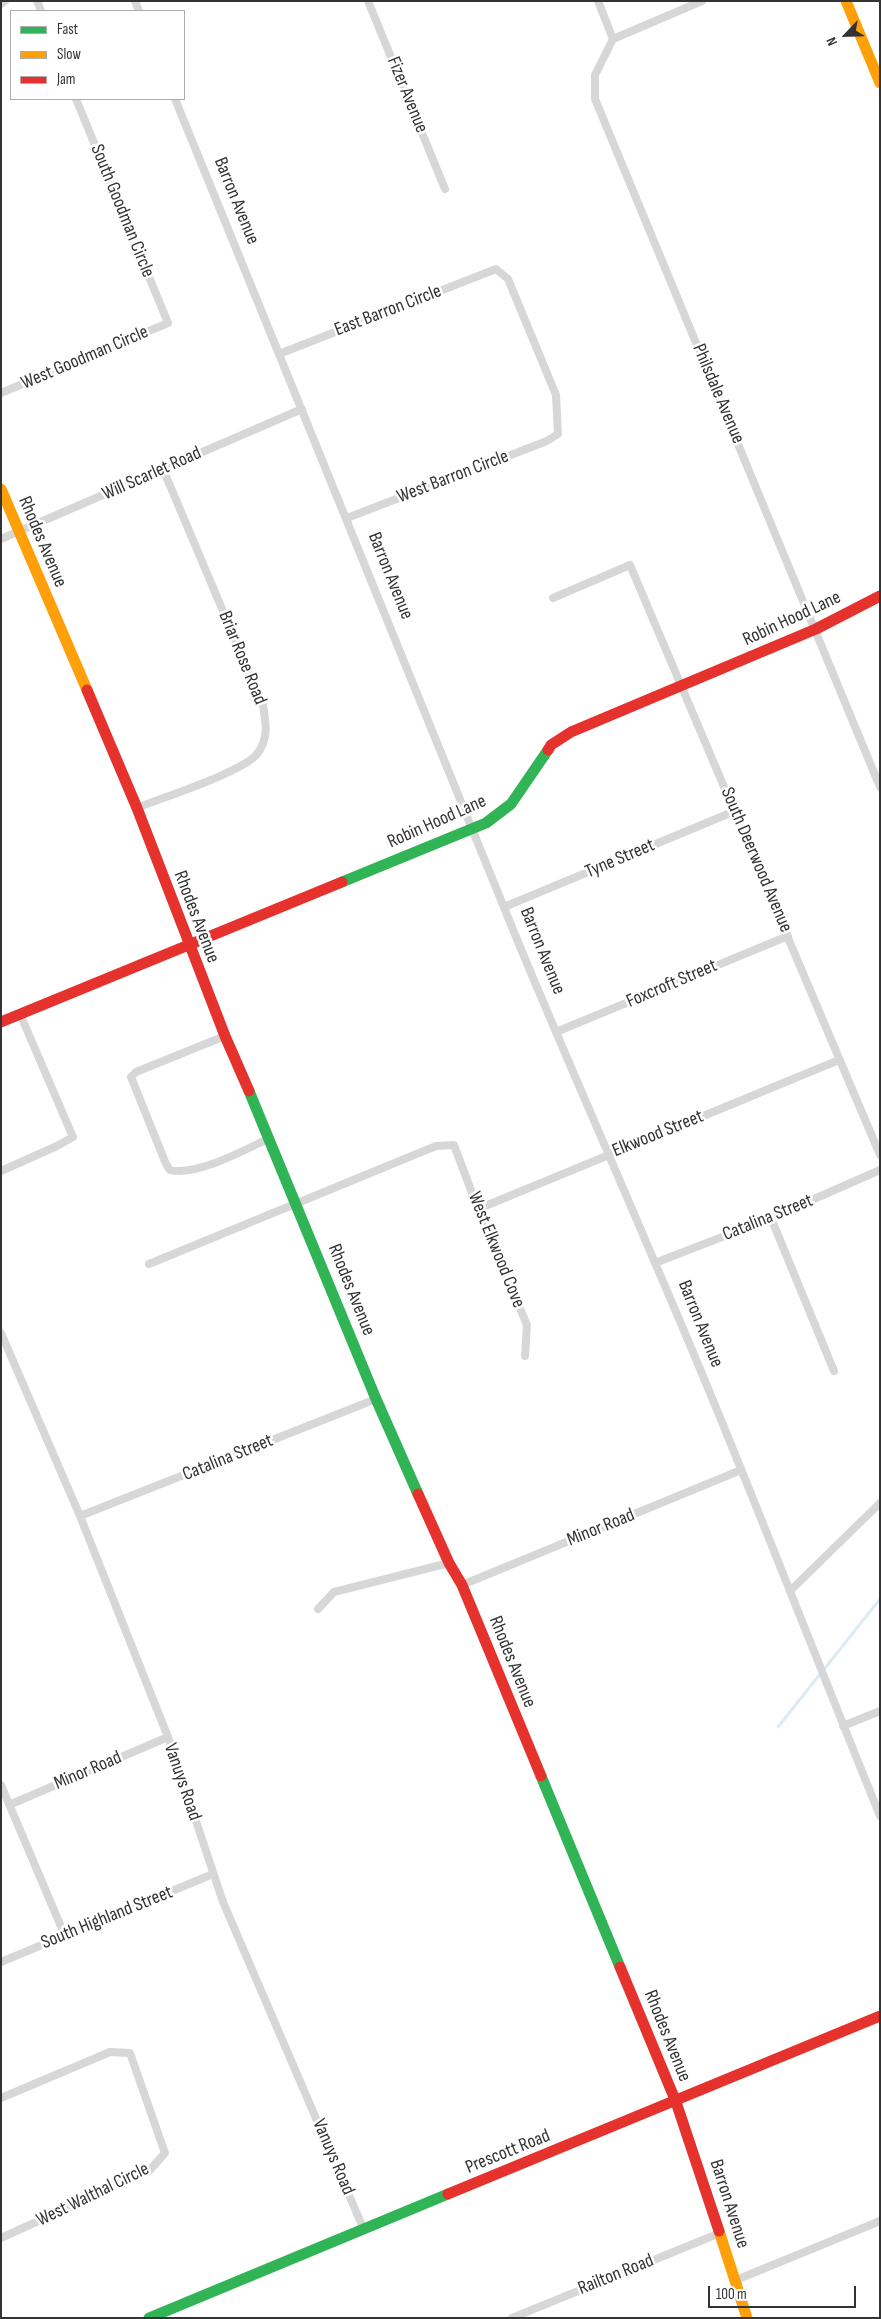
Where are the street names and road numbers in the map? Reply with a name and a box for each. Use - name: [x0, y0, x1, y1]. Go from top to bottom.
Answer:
- street label: Fizer Avenue: [381, 54, 433, 136]
- street label: South Goodman Circle: [85, 141, 159, 281]
- street label: Barron Avenue: [208, 154, 264, 248]
- street label: East Barron Circle: [331, 280, 445, 342]
- street label: West Goodman Circle: [18, 321, 152, 395]
- street label: Philsdale Avenue: [687, 341, 749, 447]
- street label: Will Scarlet Road: [99, 442, 205, 506]
- street label: West Barron Circle: [394, 445, 512, 509]
- street label: Rhodes Avenue: [13, 493, 71, 591]
- street label: Barron Avenue: [362, 529, 418, 623]
- street label: Robin Hood Lane: [739, 586, 845, 652]
- street label: Briar Rose Road: [213, 608, 271, 708]
- street label: South Deerwood Avenue: [715, 784, 797, 936]
- street label: Robin Hood Lane: [384, 790, 490, 854]
- street label: Tyne Street: [582, 834, 658, 884]
- street label: Rhodes Avenue: [168, 868, 224, 966]
- street label: Barron Avenue: [514, 904, 570, 998]
- street label: Foxcroft Street: [623, 955, 721, 1013]
- street label: Elkwood Street: [609, 1105, 707, 1163]
- street label: West Elkwood Cove: [462, 1189, 530, 1311]
- street label: Catalina Street: [720, 1190, 816, 1246]
- street label: Rhodes Avenue: [322, 1241, 380, 1339]
- street label: Barron Avenue: [672, 1277, 728, 1371]
- street label: Catalina Street: [180, 1430, 276, 1486]
- street label: Minor Road: [564, 1504, 638, 1552]
- street label: Rhodes Avenue: [483, 1613, 541, 1711]
- street label: Vanuys Road: [158, 1740, 206, 1824]
- street label: Minor Road: [51, 1747, 125, 1795]
- street label: South Highland Street: [38, 1881, 176, 1955]
- street label: Rhodes Avenue: [638, 1987, 696, 2085]
- street label: Vanuys Road: [307, 2116, 359, 2198]
- street label: Prescott Road: [462, 2125, 554, 2179]
- street label: Barron Avenue: [704, 2157, 754, 2251]
- street label: West Walthal Circle: [33, 2158, 153, 2232]
- street label: Railton Road: [575, 2250, 657, 2300]

